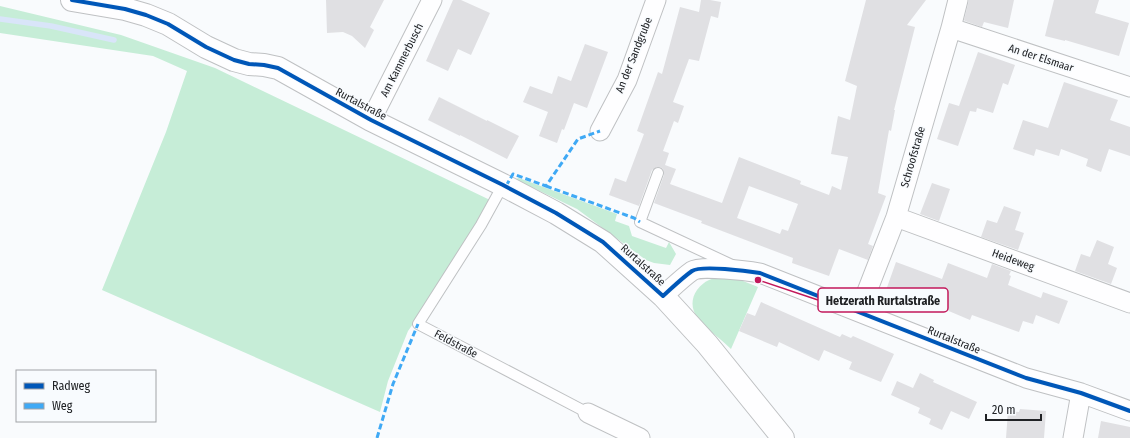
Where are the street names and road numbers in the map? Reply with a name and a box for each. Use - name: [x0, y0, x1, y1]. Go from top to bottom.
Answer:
- street label: An der Sandgrube: [613, 15, 655, 95]
- street label: Am Kammerbusch: [378, 21, 426, 99]
- street label: An der Elsmaar: [1007, 41, 1075, 75]
- street label: Rurtalstraße: [333, 85, 389, 123]
- street label: Schroofstraße: [898, 125, 928, 189]
- street label: Rurtalstraße: [618, 242, 668, 288]
- street label: Heideweg: [990, 246, 1037, 274]
- street label: Rurtalstraße: [926, 324, 982, 356]
- street label: Feldstraße: [432, 327, 480, 361]

